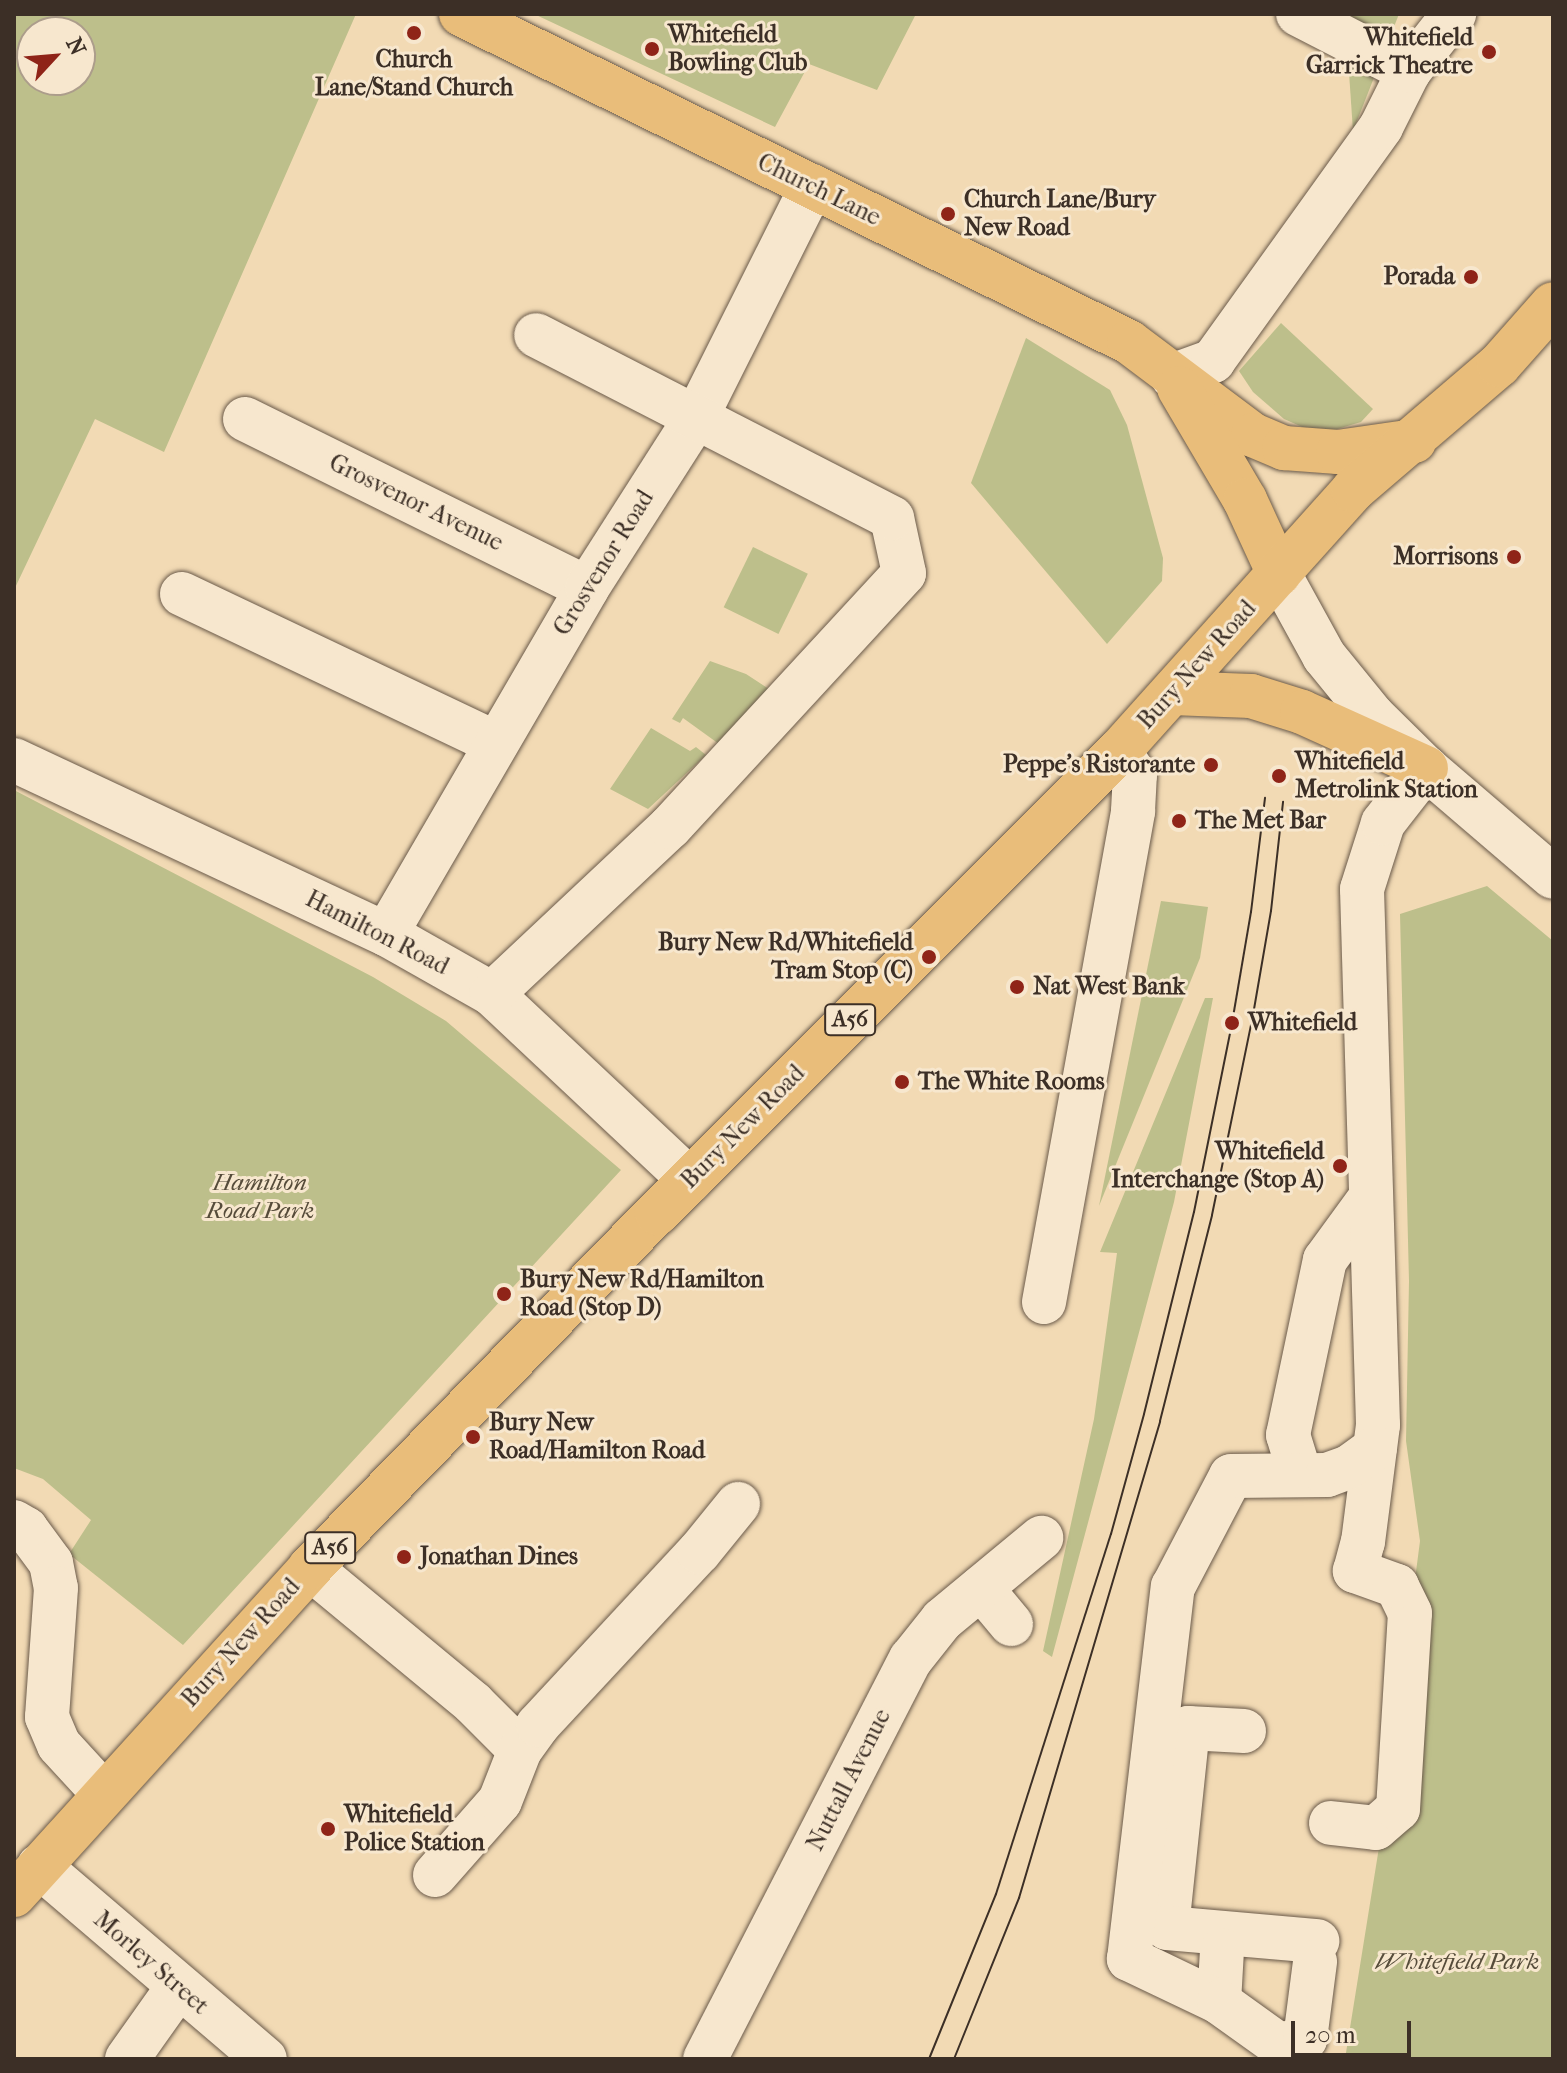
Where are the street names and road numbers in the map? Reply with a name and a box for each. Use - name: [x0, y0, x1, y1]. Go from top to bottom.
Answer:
- street label: Church Lane: [753, 148, 885, 232]
- street label: Grosvenor Avenue: [324, 448, 508, 558]
- street label: Grosvenor Road: [548, 485, 660, 641]
- street label: Bury New Road: [1132, 595, 1262, 735]
- street label: Hamilton Road: [301, 885, 453, 981]
- road number: A56: [824, 1002, 876, 1038]
- street label: Bury New Road: [675, 1059, 811, 1195]
- road number: A56: [304, 1530, 356, 1566]
- street label: Bury New Road: [176, 1573, 306, 1713]
- street label: Nuttall Avenue: [801, 1704, 897, 1856]
- street label: Morley Street: [88, 1905, 214, 2021]

